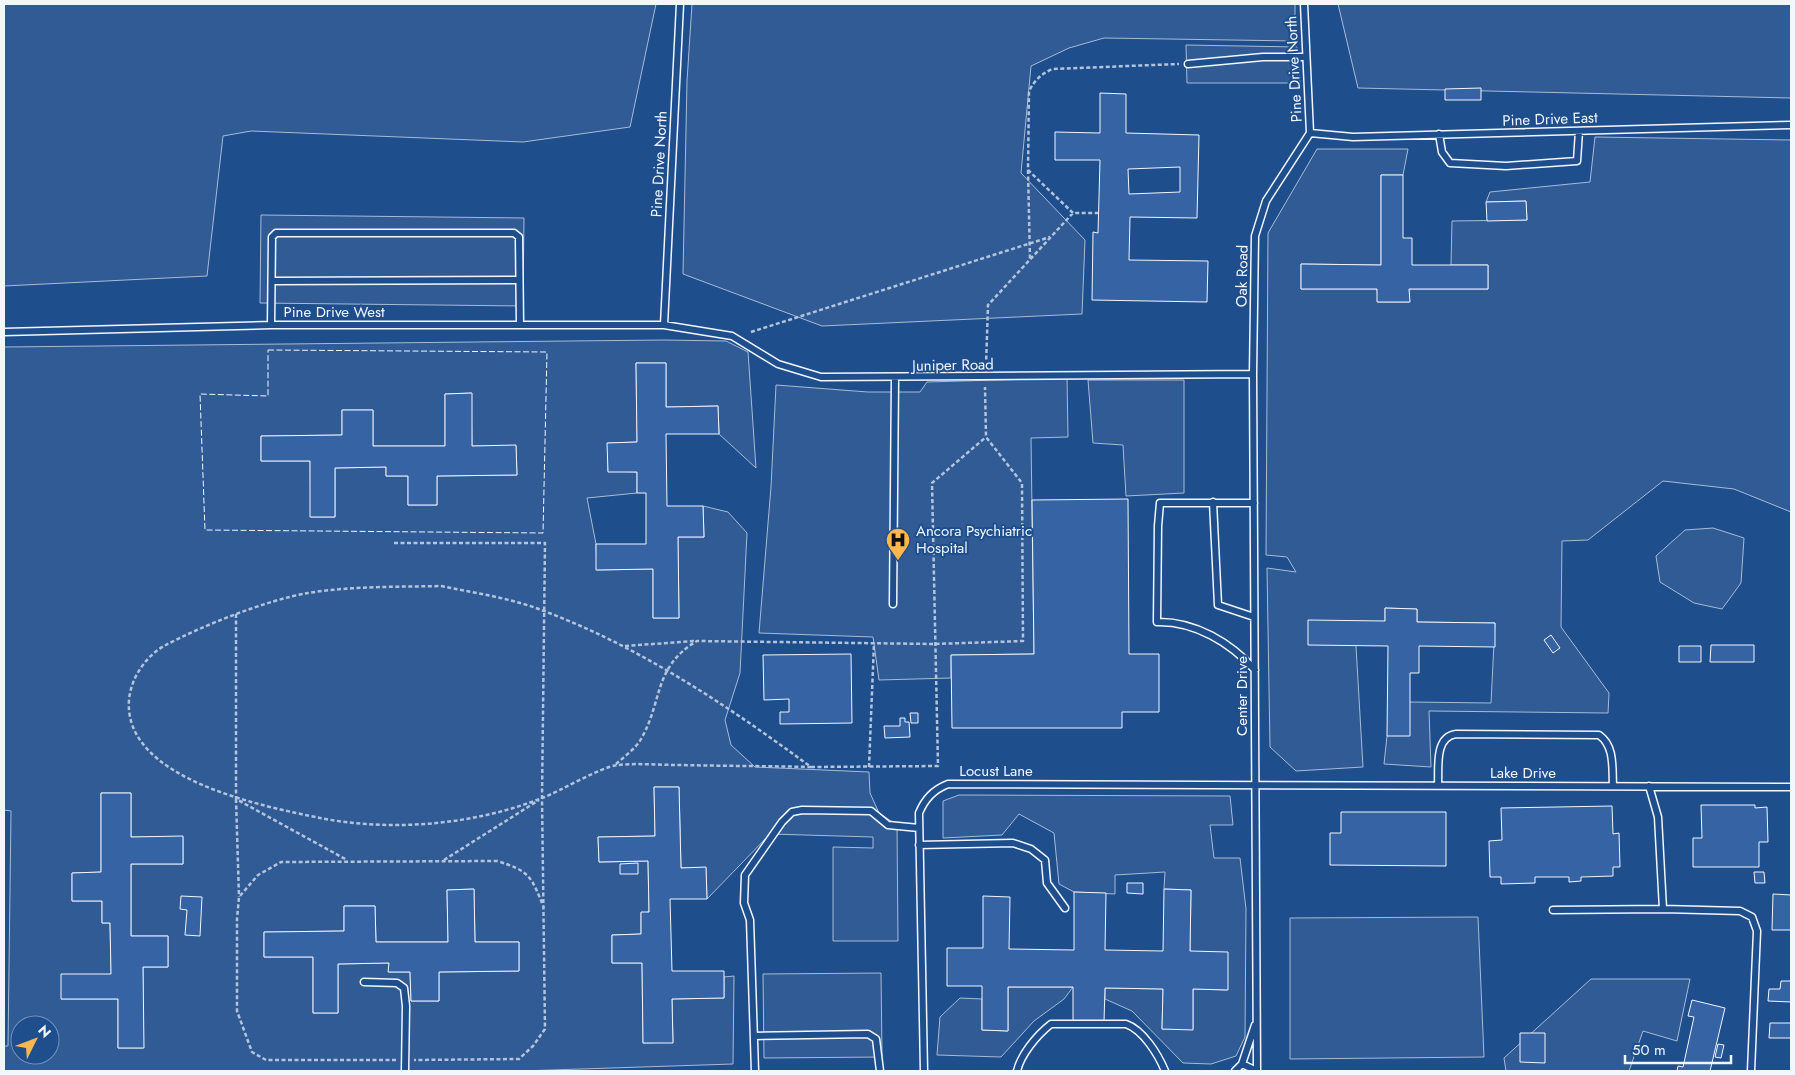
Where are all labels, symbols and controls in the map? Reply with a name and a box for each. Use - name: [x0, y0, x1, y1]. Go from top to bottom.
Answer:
- street label: Pine Drive North: [1280, 15, 1308, 123]
- street label: Pine Drive East: [1502, 106, 1598, 132]
- street label: Pine Drive North: [645, 110, 673, 218]
- street label: Oak Road: [1230, 245, 1254, 307]
- street label: Pine Drive West: [283, 301, 385, 323]
- street label: Juniper Road: [910, 353, 994, 377]
- place label: Ancora Psychiatric Hospital: [916, 520, 1032, 559]
- hospital icon: Ancora Psychiatric Hospital: [885, 527, 911, 561]
- street label: Center Drive: [1231, 656, 1253, 736]
- street label: Locust Lane: [959, 760, 1033, 782]
- street label: Lake Drive: [1490, 762, 1556, 784]
- north arrow: [10, 1015, 60, 1065]
- text: N: [34, 1020, 56, 1042]
- scale bar: [1625, 1032, 1731, 1064]
- text: 50 m: [1632, 1039, 1666, 1061]

